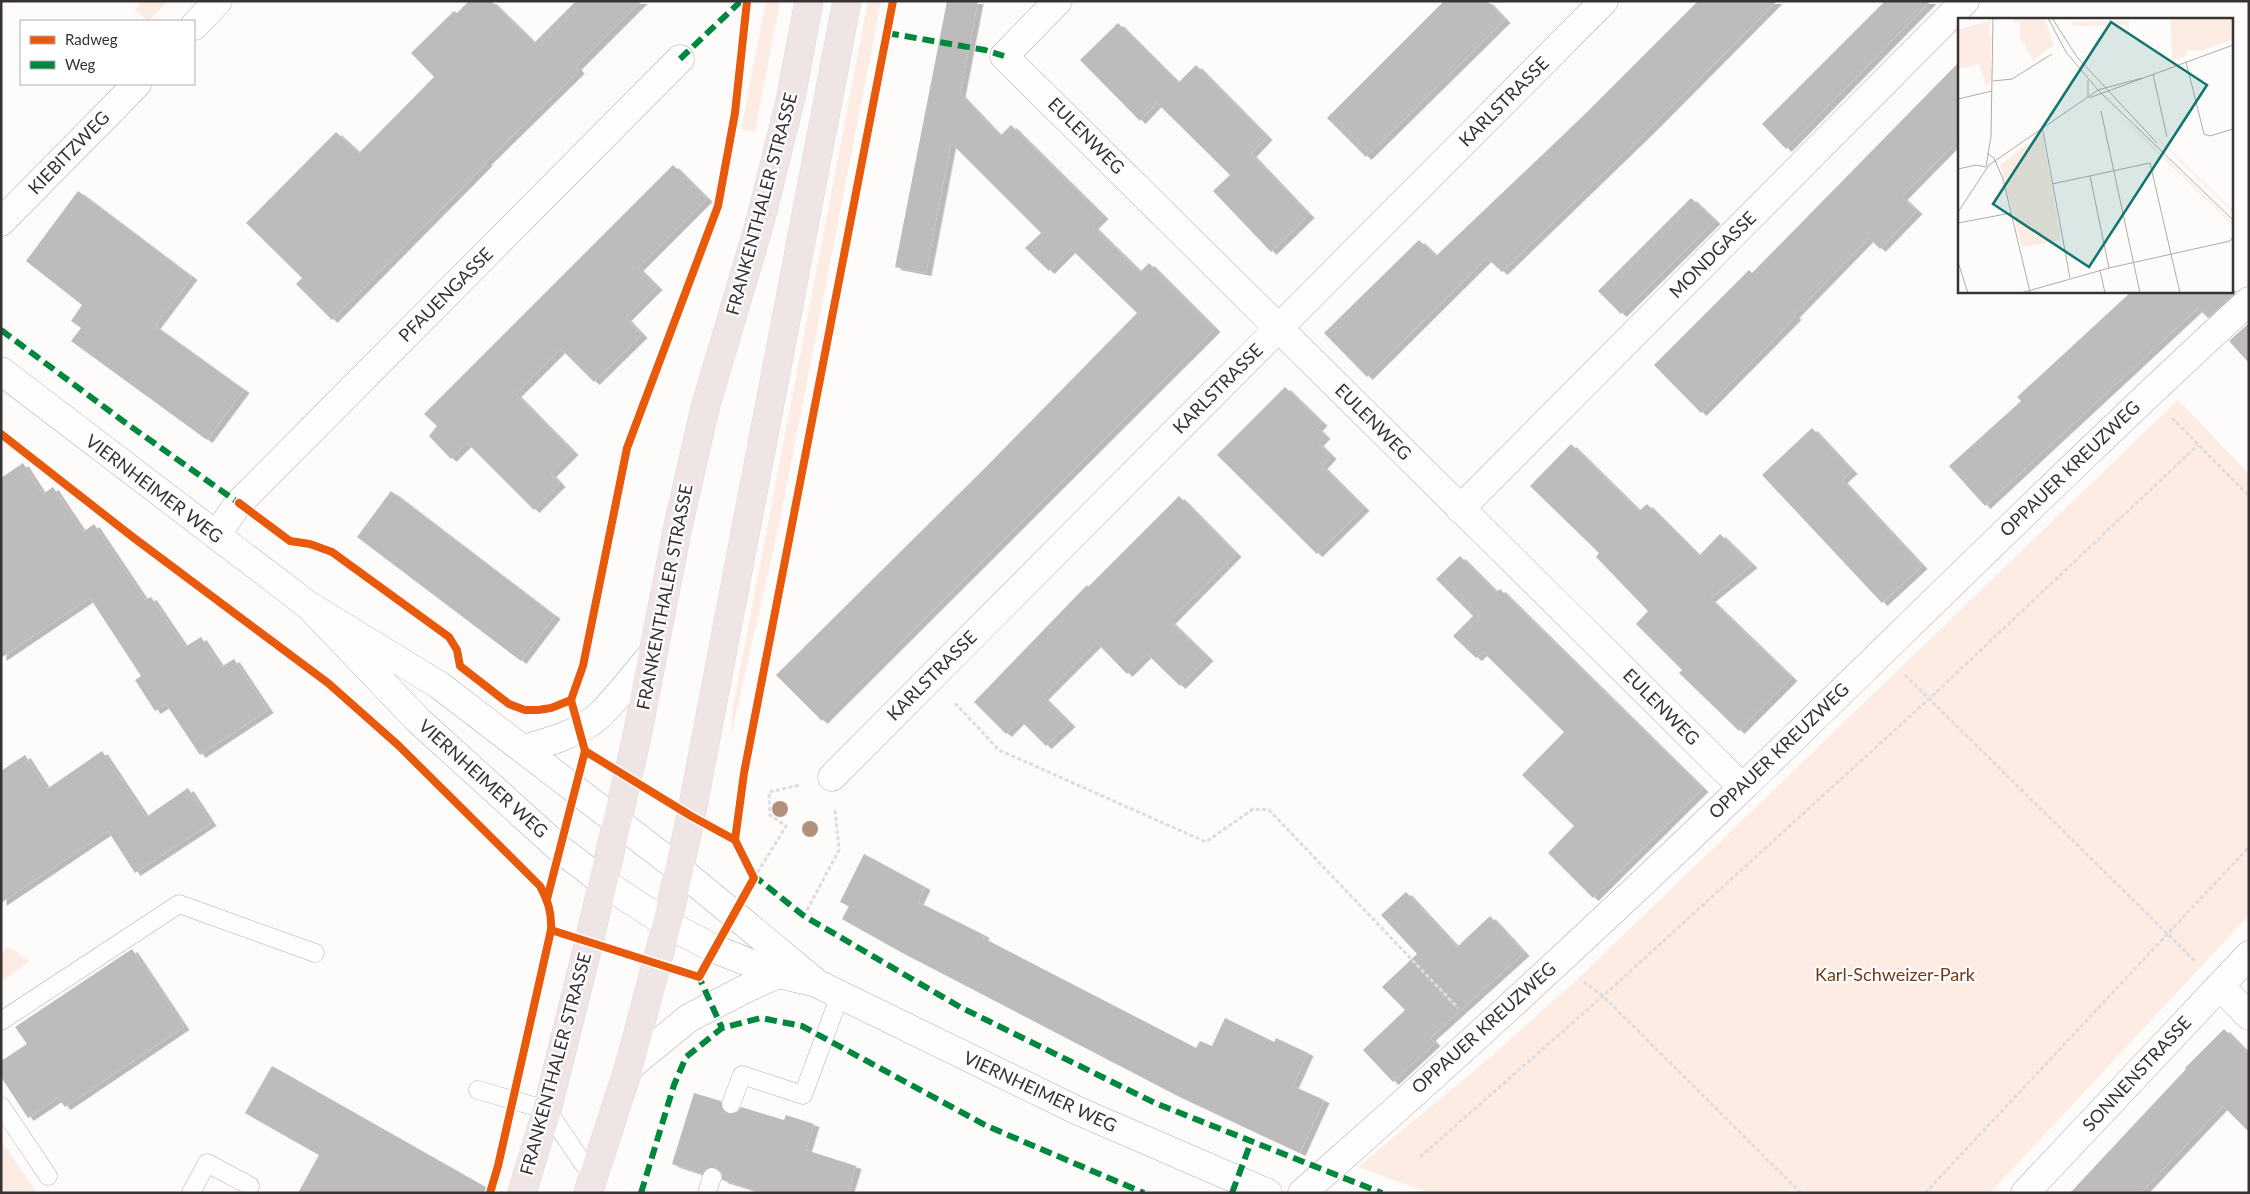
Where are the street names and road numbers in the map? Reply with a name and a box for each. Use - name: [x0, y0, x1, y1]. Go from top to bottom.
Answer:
- street label: KARLSTRASSE: [1454, 52, 1553, 151]
- street label: FRANKENTHALER STRASSE: [721, 90, 801, 317]
- street label: EULENWEG: [1044, 93, 1129, 178]
- street label: KIEBITZWEG: [23, 106, 114, 199]
- street label: MONDGASSE: [1664, 206, 1760, 302]
- street label: PFAUENGASSE: [394, 243, 497, 346]
- street label: KARLSTRASSE: [1168, 339, 1267, 438]
- street label: EULENWEG: [1331, 379, 1416, 464]
- street label: OPPAUER KREUZWEG: [1995, 396, 2144, 541]
- street label: VIERNHEIMER WEG: [82, 429, 228, 547]
- street label: FRANKENTHALER STRASSE: [631, 482, 697, 711]
- street label: KARLSTRASSE: [882, 626, 981, 725]
- street label: EULENWEG: [1619, 664, 1704, 749]
- street label: OPPAUER KREUZWEG: [1704, 678, 1853, 823]
- street label: VIERNHEIMER WEG: [414, 714, 553, 842]
- street label: FRANKENTHALER STRASSE: [515, 950, 595, 1177]
- street label: OPPAUER KREUZWEG: [1407, 957, 1560, 1098]
- street label: SONNENSTRASSE: [2077, 1011, 2195, 1136]
- street label: VIERNHEIMER WEG: [960, 1046, 1121, 1136]

